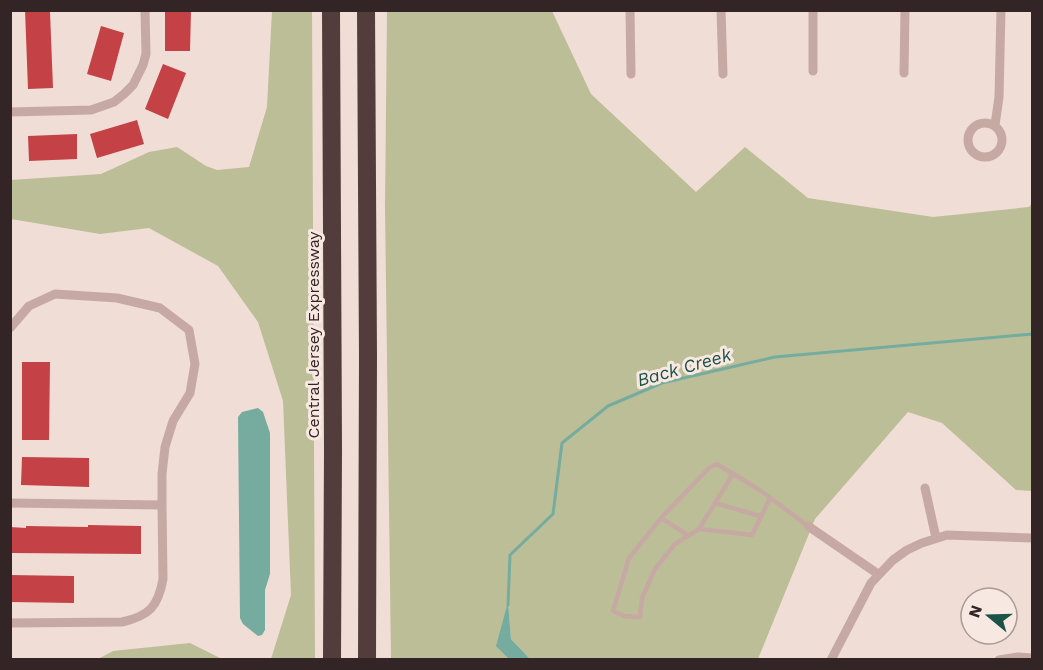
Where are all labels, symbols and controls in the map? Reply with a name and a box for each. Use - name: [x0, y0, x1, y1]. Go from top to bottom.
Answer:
- street label: Central Jersey Expressway: [304, 231, 323, 439]
- water label: Back Creek: [634, 343, 735, 390]
- north arrow: [959, 586, 1019, 646]
- text: N: [964, 603, 986, 620]

